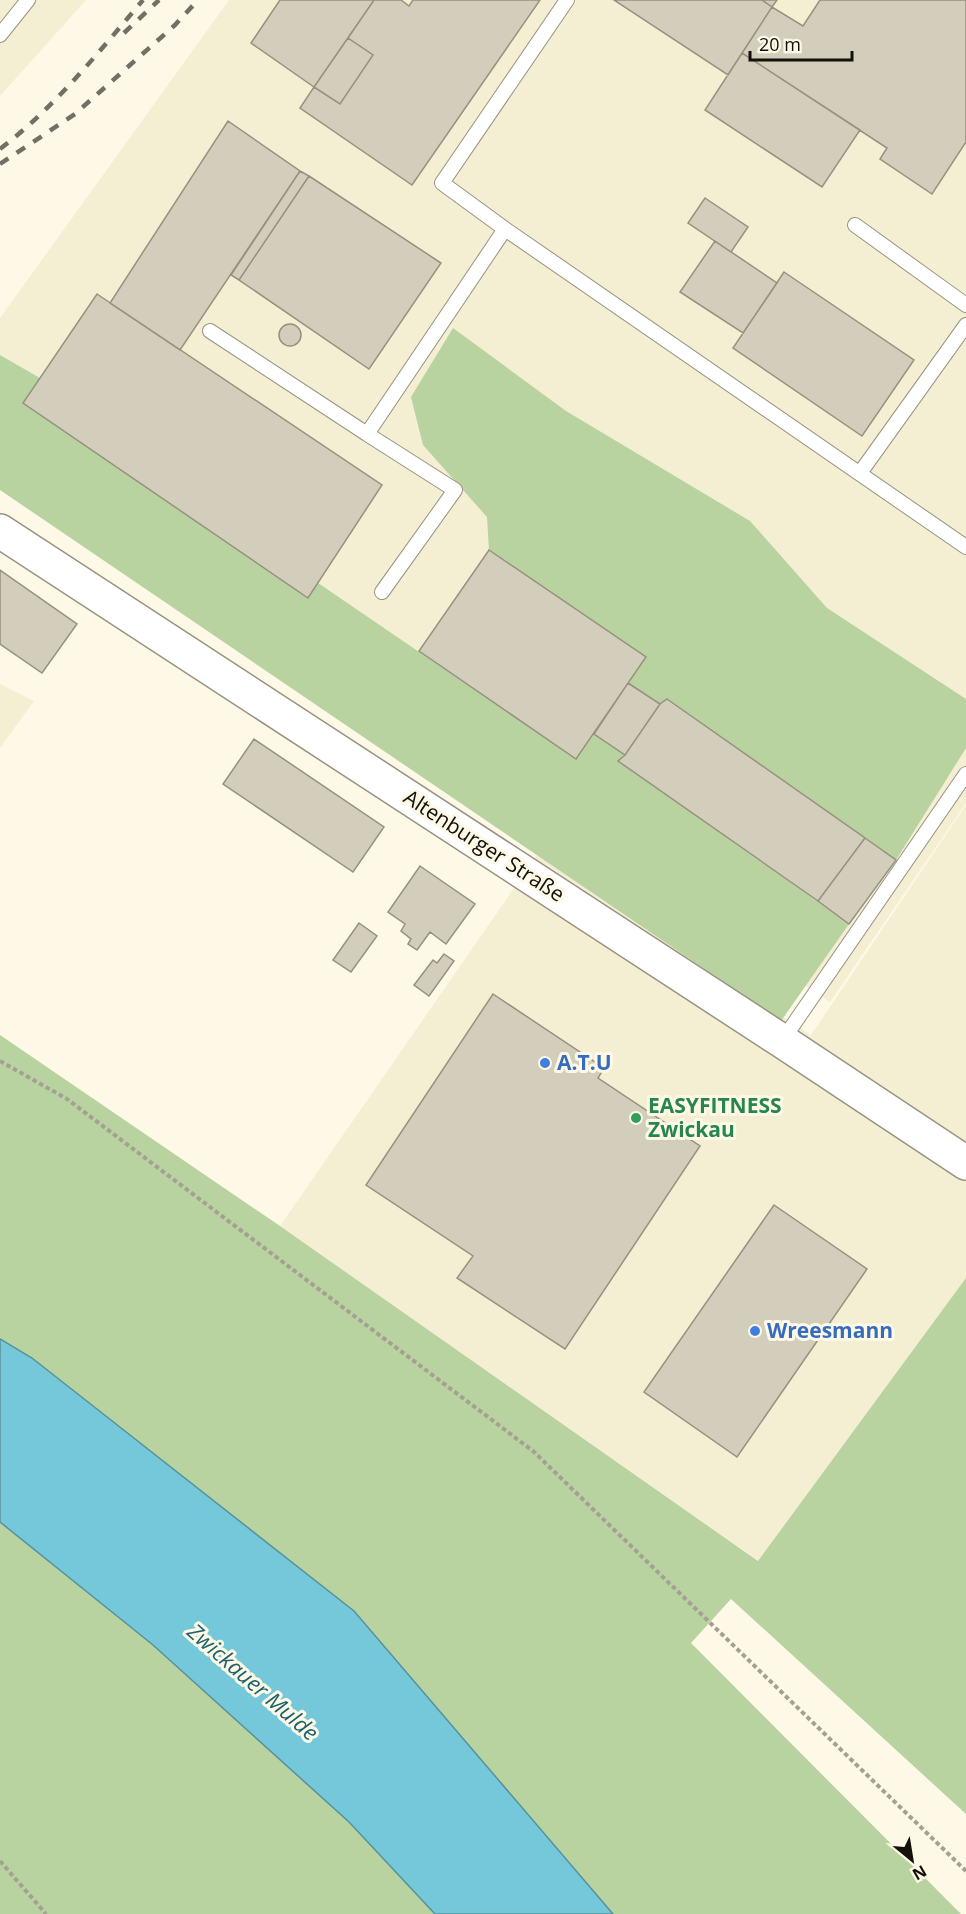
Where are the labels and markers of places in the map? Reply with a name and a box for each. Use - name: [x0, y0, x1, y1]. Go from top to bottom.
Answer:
- place label: A.T.U: [557, 1048, 612, 1076]
- marker: A.T.U: [538, 1056, 552, 1070]
- place label: EASYFITNESS Zwickau: [648, 1091, 782, 1143]
- marker: EASYFITNESS Zwickau: [629, 1111, 643, 1125]
- place label: Wreesmann: [767, 1316, 893, 1344]
- marker: Wreesmann: [748, 1324, 762, 1338]

